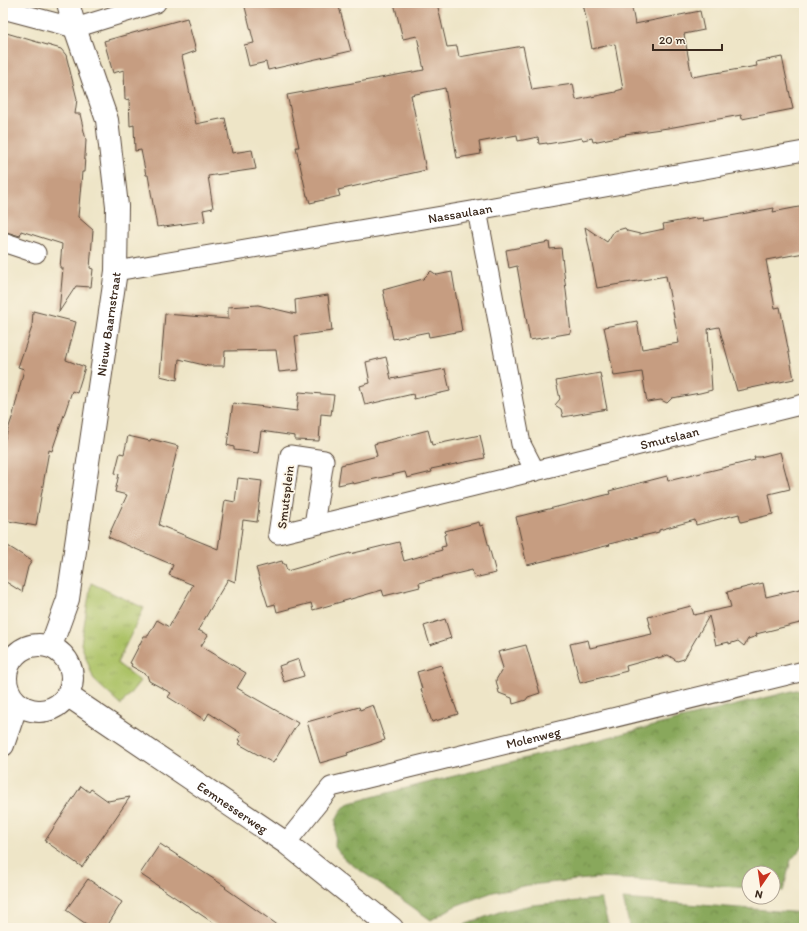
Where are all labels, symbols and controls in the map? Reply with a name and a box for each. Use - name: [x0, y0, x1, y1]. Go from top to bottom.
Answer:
- scale bar: [653, 26, 722, 52]
- text: 20 m: [659, 33, 686, 47]
- street label: Nassaulaan: [427, 200, 494, 226]
- street label: Nieuw Baarnstraat: [94, 271, 124, 377]
- street label: Smutslaan: [639, 423, 700, 453]
- street label: Smutsplein: [274, 464, 297, 530]
- street label: Molenweg: [505, 724, 562, 752]
- street label: Eemnesserweg: [194, 778, 271, 837]
- north arrow: [741, 865, 781, 905]
- text: N: [754, 887, 764, 901]

